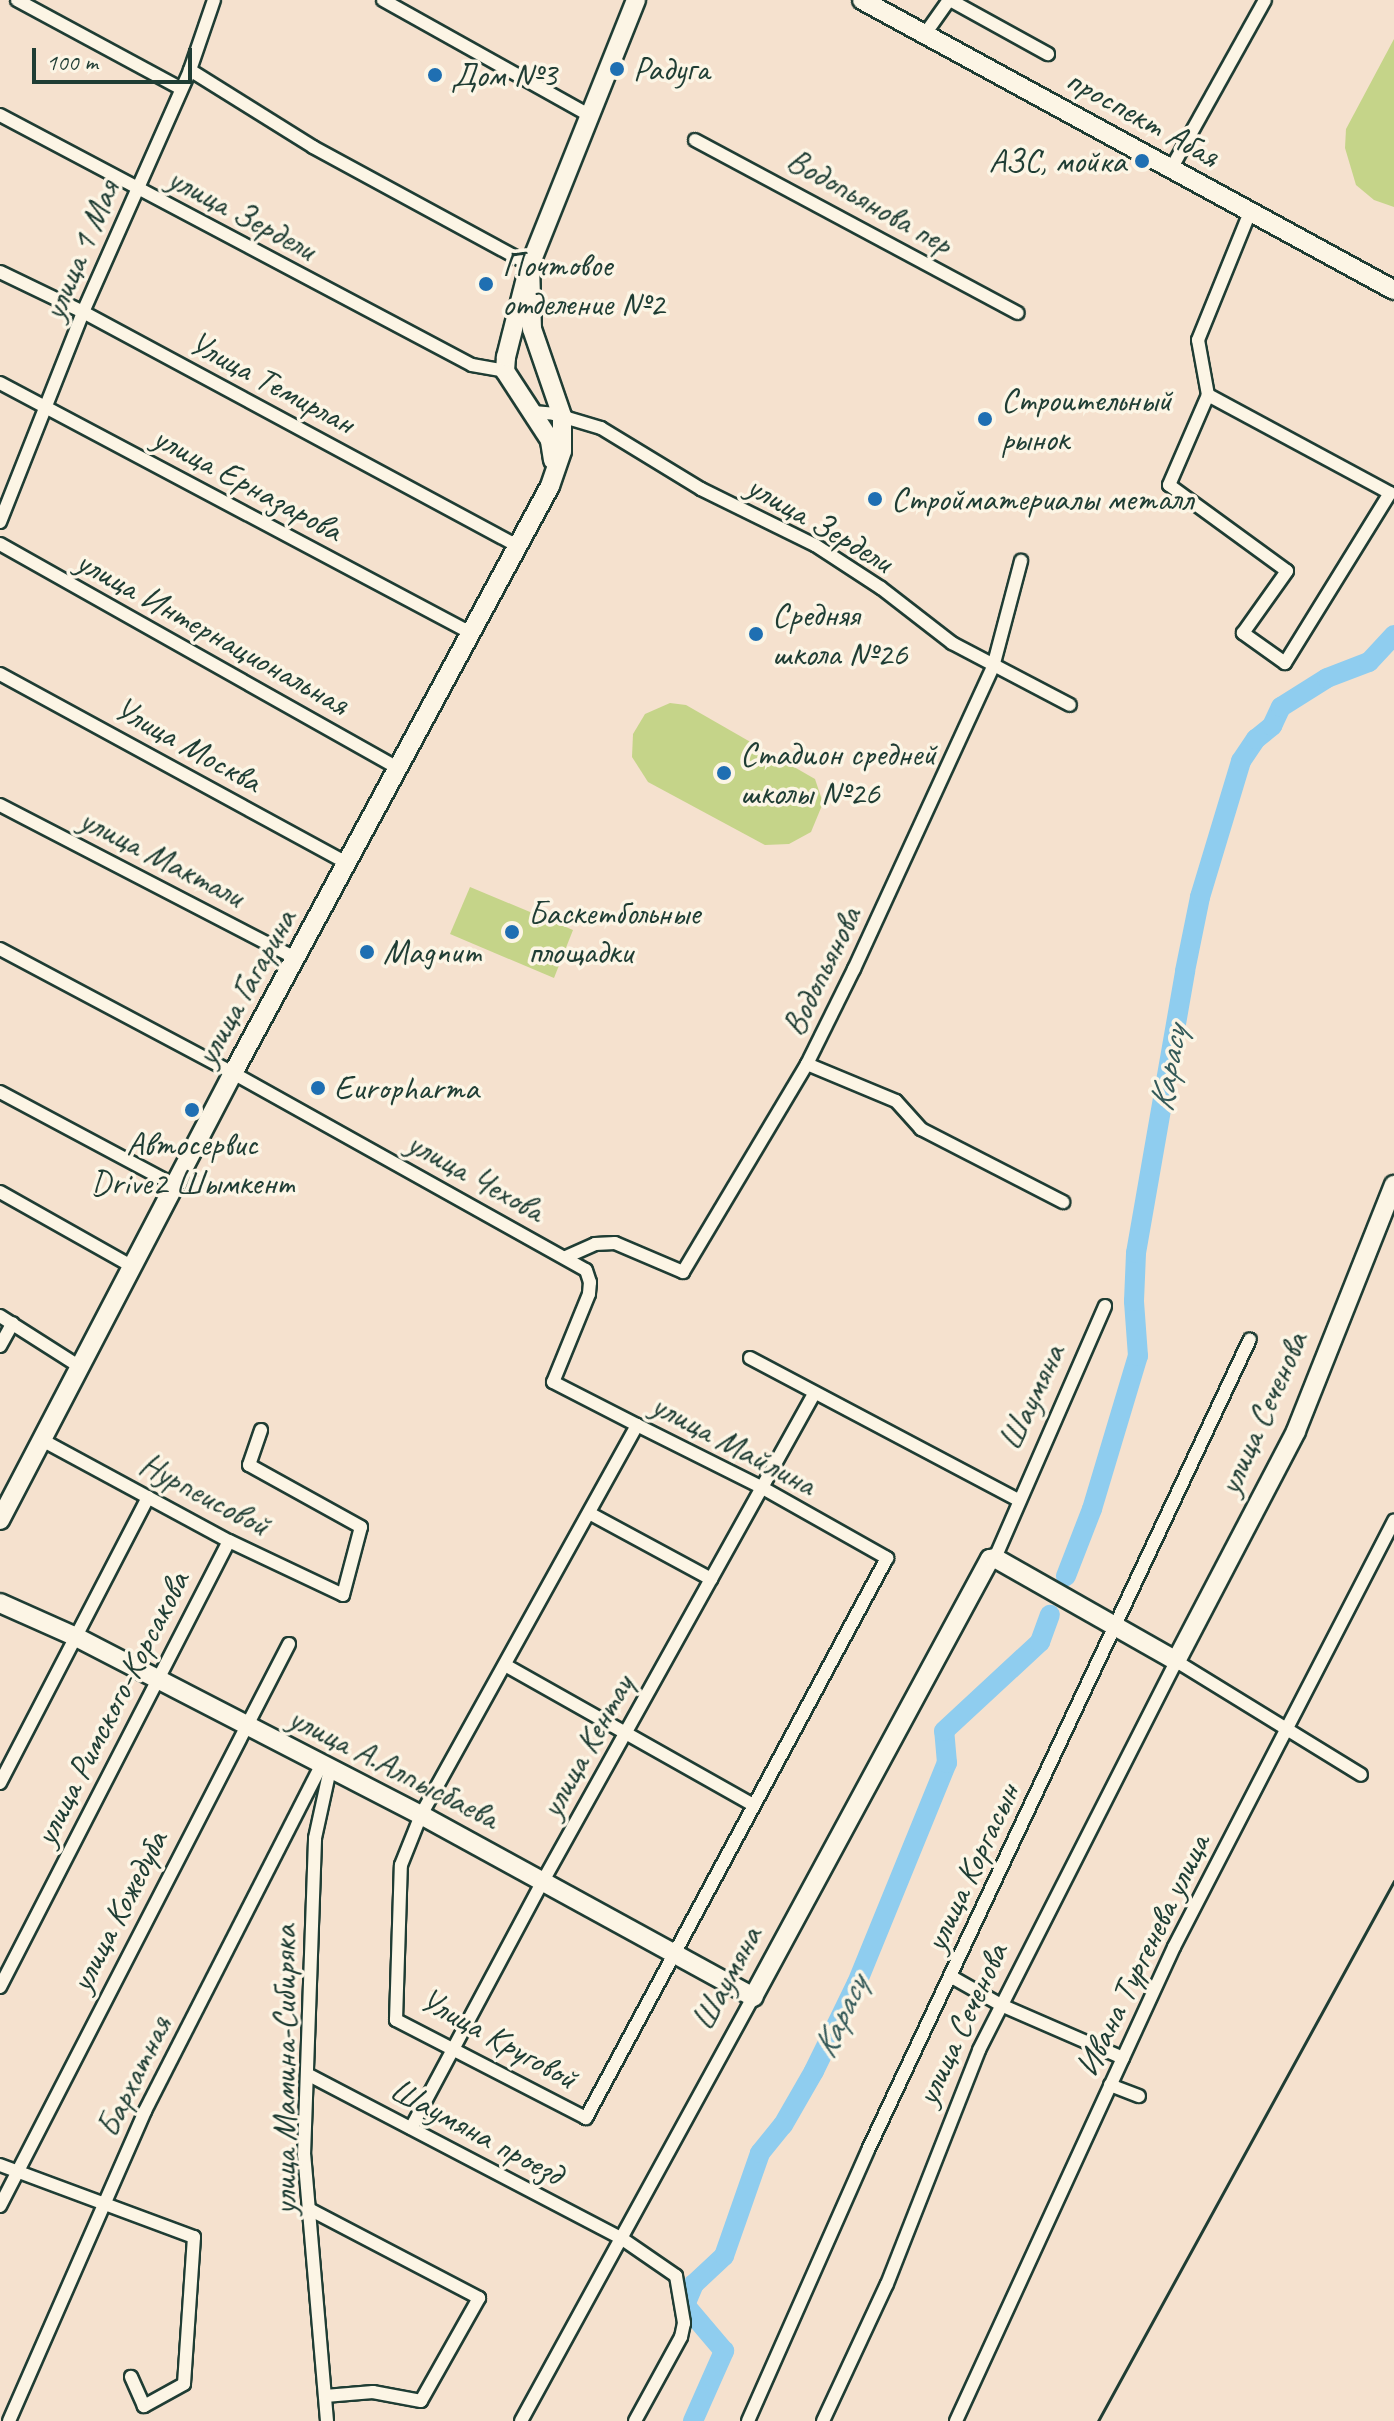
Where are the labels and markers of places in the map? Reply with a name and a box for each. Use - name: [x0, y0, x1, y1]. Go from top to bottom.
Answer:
- place label: Радуга: [633, 49, 709, 89]
- place label: Дом №3: [451, 55, 557, 95]
- marker: Радуга: [608, 60, 626, 78]
- marker: Дом №3: [426, 66, 444, 84]
- place label: АЗС, мойка: [989, 141, 1126, 181]
- marker: АЗС, мойка: [1133, 152, 1151, 170]
- place label: Почтовое отделение №2: [502, 244, 664, 324]
- marker: Почтовое отделение №2: [477, 275, 495, 293]
- place label: Строительный рынок: [1001, 379, 1172, 458]
- marker: Строительный рынок: [976, 410, 994, 428]
- place label: Стройматериалы металл: [891, 479, 1193, 519]
- marker: Стройматериалы металл: [866, 490, 884, 508]
- place label: Средняя школа №26: [772, 594, 907, 674]
- marker: Средняя школа №26: [747, 625, 765, 643]
- place label: Стадион средней школы №26: [740, 733, 936, 812]
- marker: Стадион средней школы №26: [715, 764, 733, 782]
- place label: Баскетбольные площадки: [528, 892, 700, 972]
- marker: Баскетбольные площадки: [503, 923, 521, 941]
- place label: Magnum: [383, 932, 481, 972]
- marker: Magnum: [358, 943, 376, 961]
- place label: Europharma: [334, 1068, 479, 1108]
- marker: Europharma: [309, 1079, 327, 1097]
- marker: Автосервис Drive2 Шымкент: [183, 1101, 201, 1119]
- place label: Автосервис Drive2 Шымкент: [91, 1123, 293, 1202]

